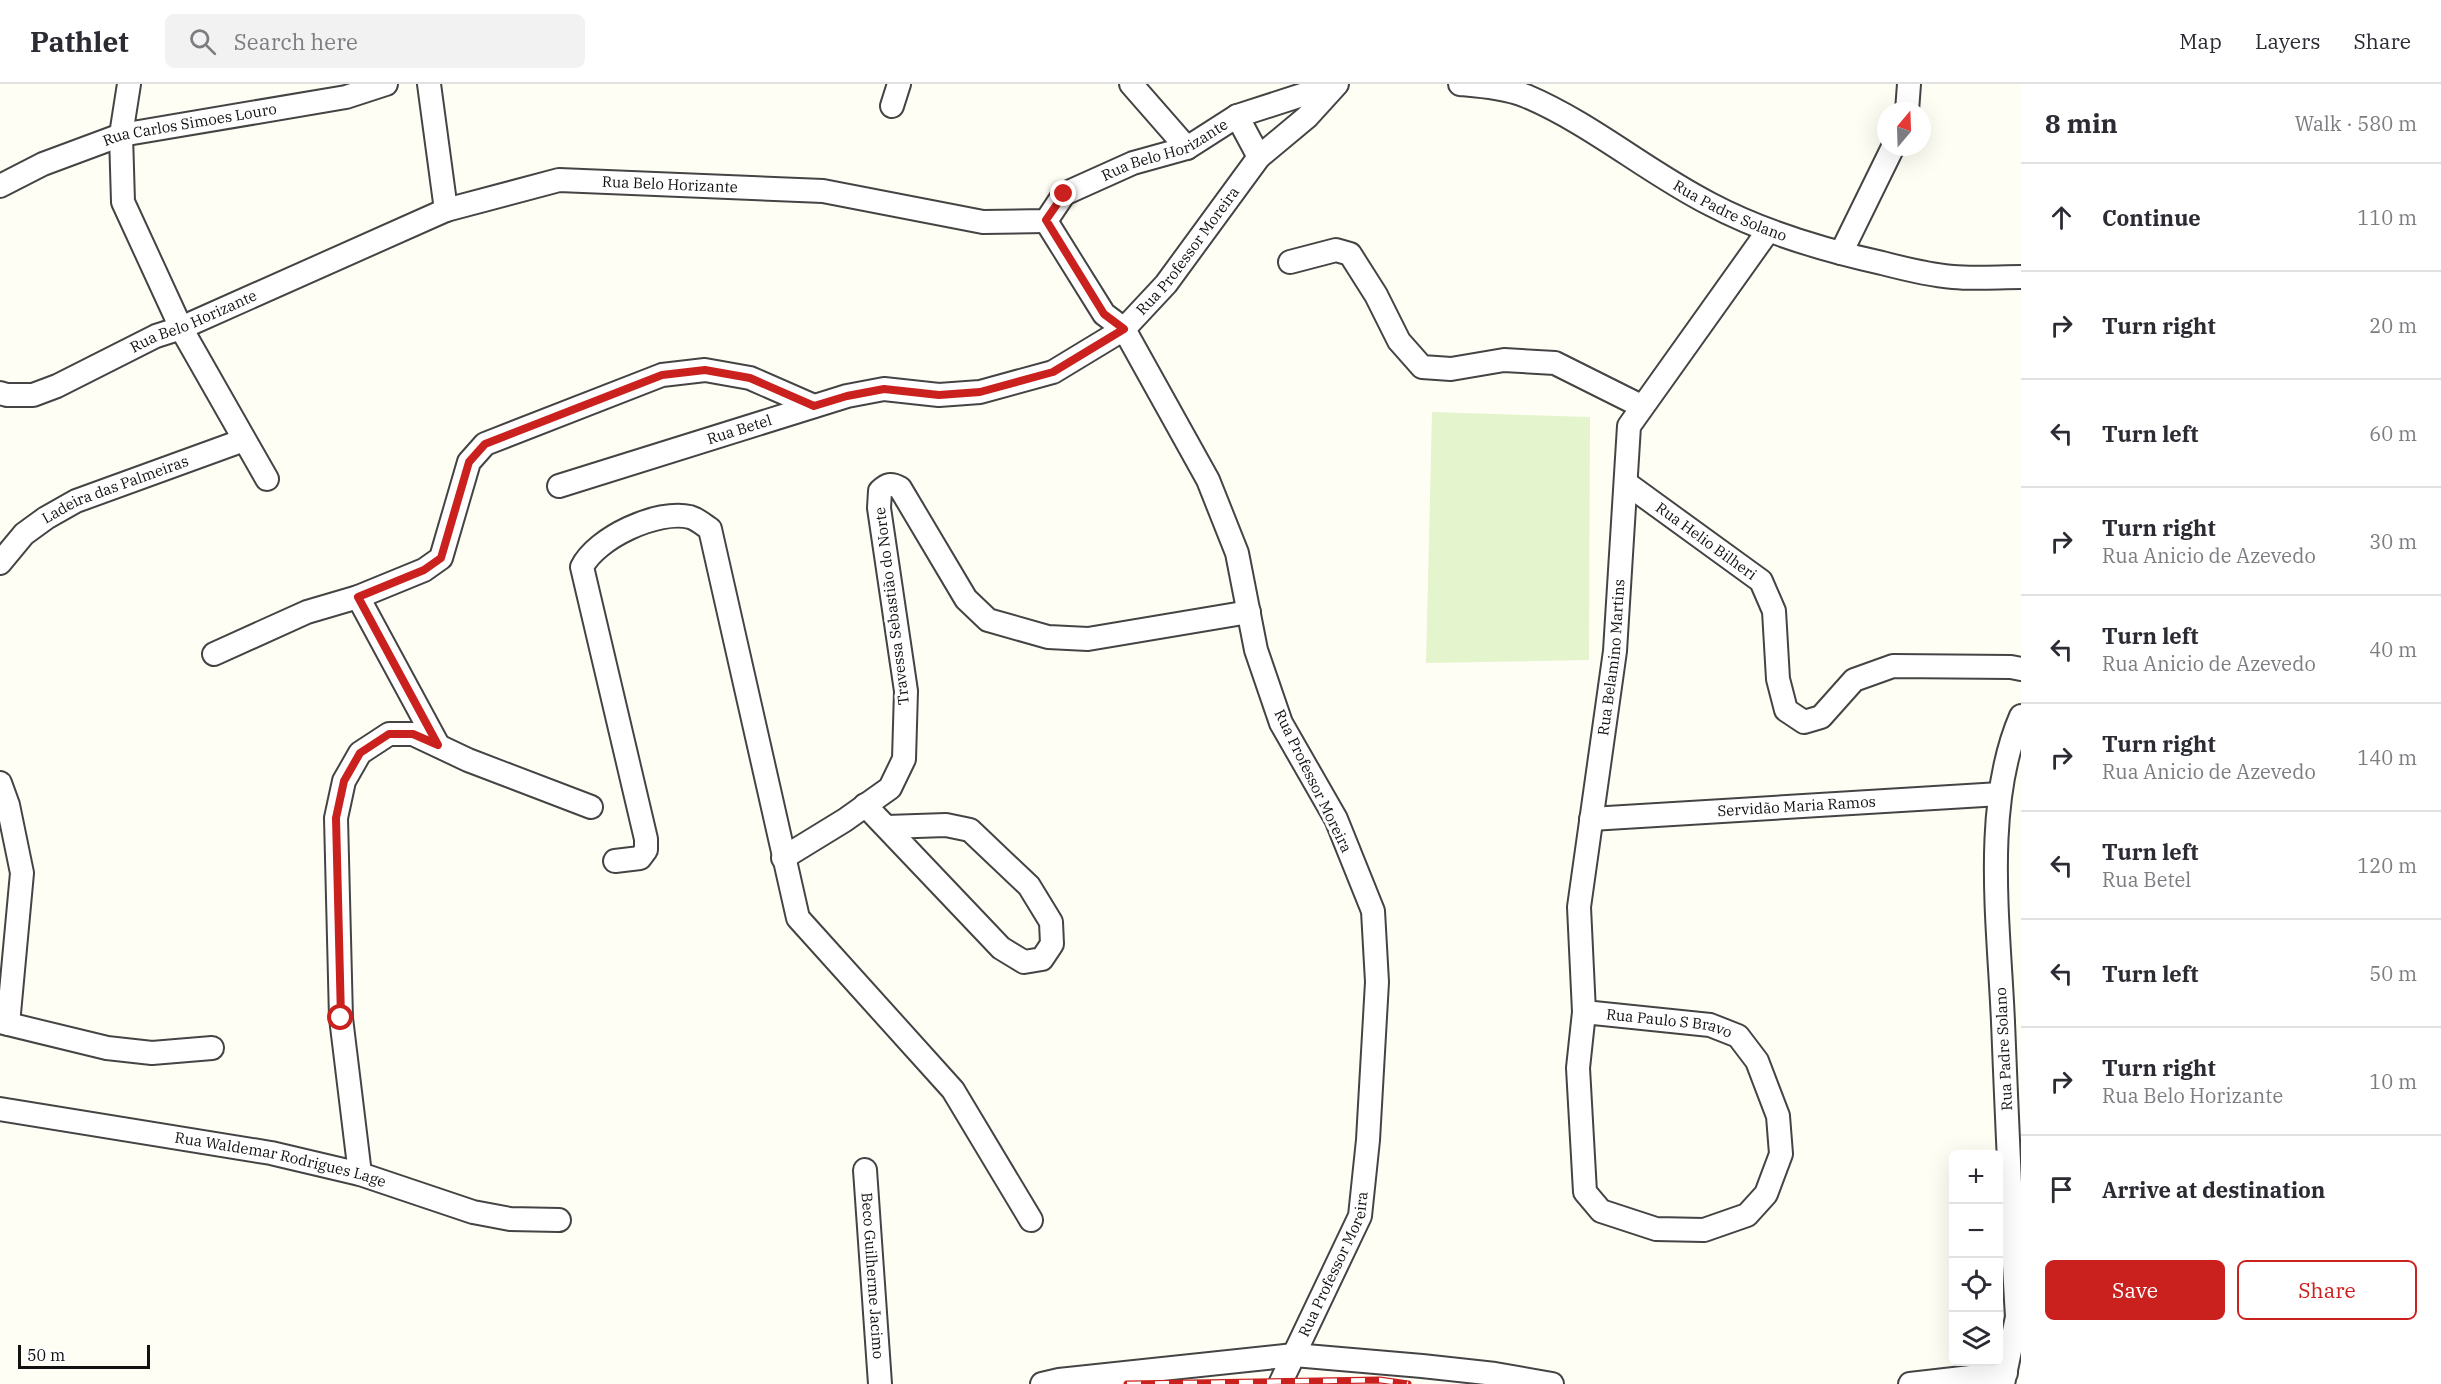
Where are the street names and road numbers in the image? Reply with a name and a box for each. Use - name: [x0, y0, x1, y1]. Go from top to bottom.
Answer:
- street label: Rua Carlos Simoes Louro: [100, 99, 278, 150]
- street label: Rua Belo Horizante: [1098, 114, 1231, 185]
- street label: Rua Belo Horizante: [602, 172, 738, 196]
- street label: Rua Padre Solano: [1670, 175, 1790, 245]
- street label: Rua Professor Moreira: [1132, 183, 1243, 319]
- street label: Rua Belo Horizante: [127, 286, 260, 357]
- street label: Rua Betel: [704, 410, 774, 448]
- street label: Ladeira das Palmeiras: [38, 451, 191, 527]
- street label: Rua Helio Bilheri: [1652, 498, 1761, 584]
- street label: Travessa Sebastião do Norte: [870, 506, 913, 706]
- street label: Rua Belamino Martins: [1593, 578, 1628, 737]
- street label: Rua Professor Moreira: [1270, 706, 1356, 856]
- street label: Servidão Maria Ramos: [1717, 792, 1876, 820]
- street label: Rua Padre Solano: [1991, 987, 2016, 1111]
- street label: Rua Paulo S Bravo: [1605, 1004, 1735, 1042]
- street label: Rua Waldemar Rodrigues Lage: [173, 1128, 389, 1191]
- street label: Rua Professor Moreira: [1294, 1190, 1372, 1340]
- street label: Beco Guilherme Jacimo: [858, 1192, 888, 1360]

